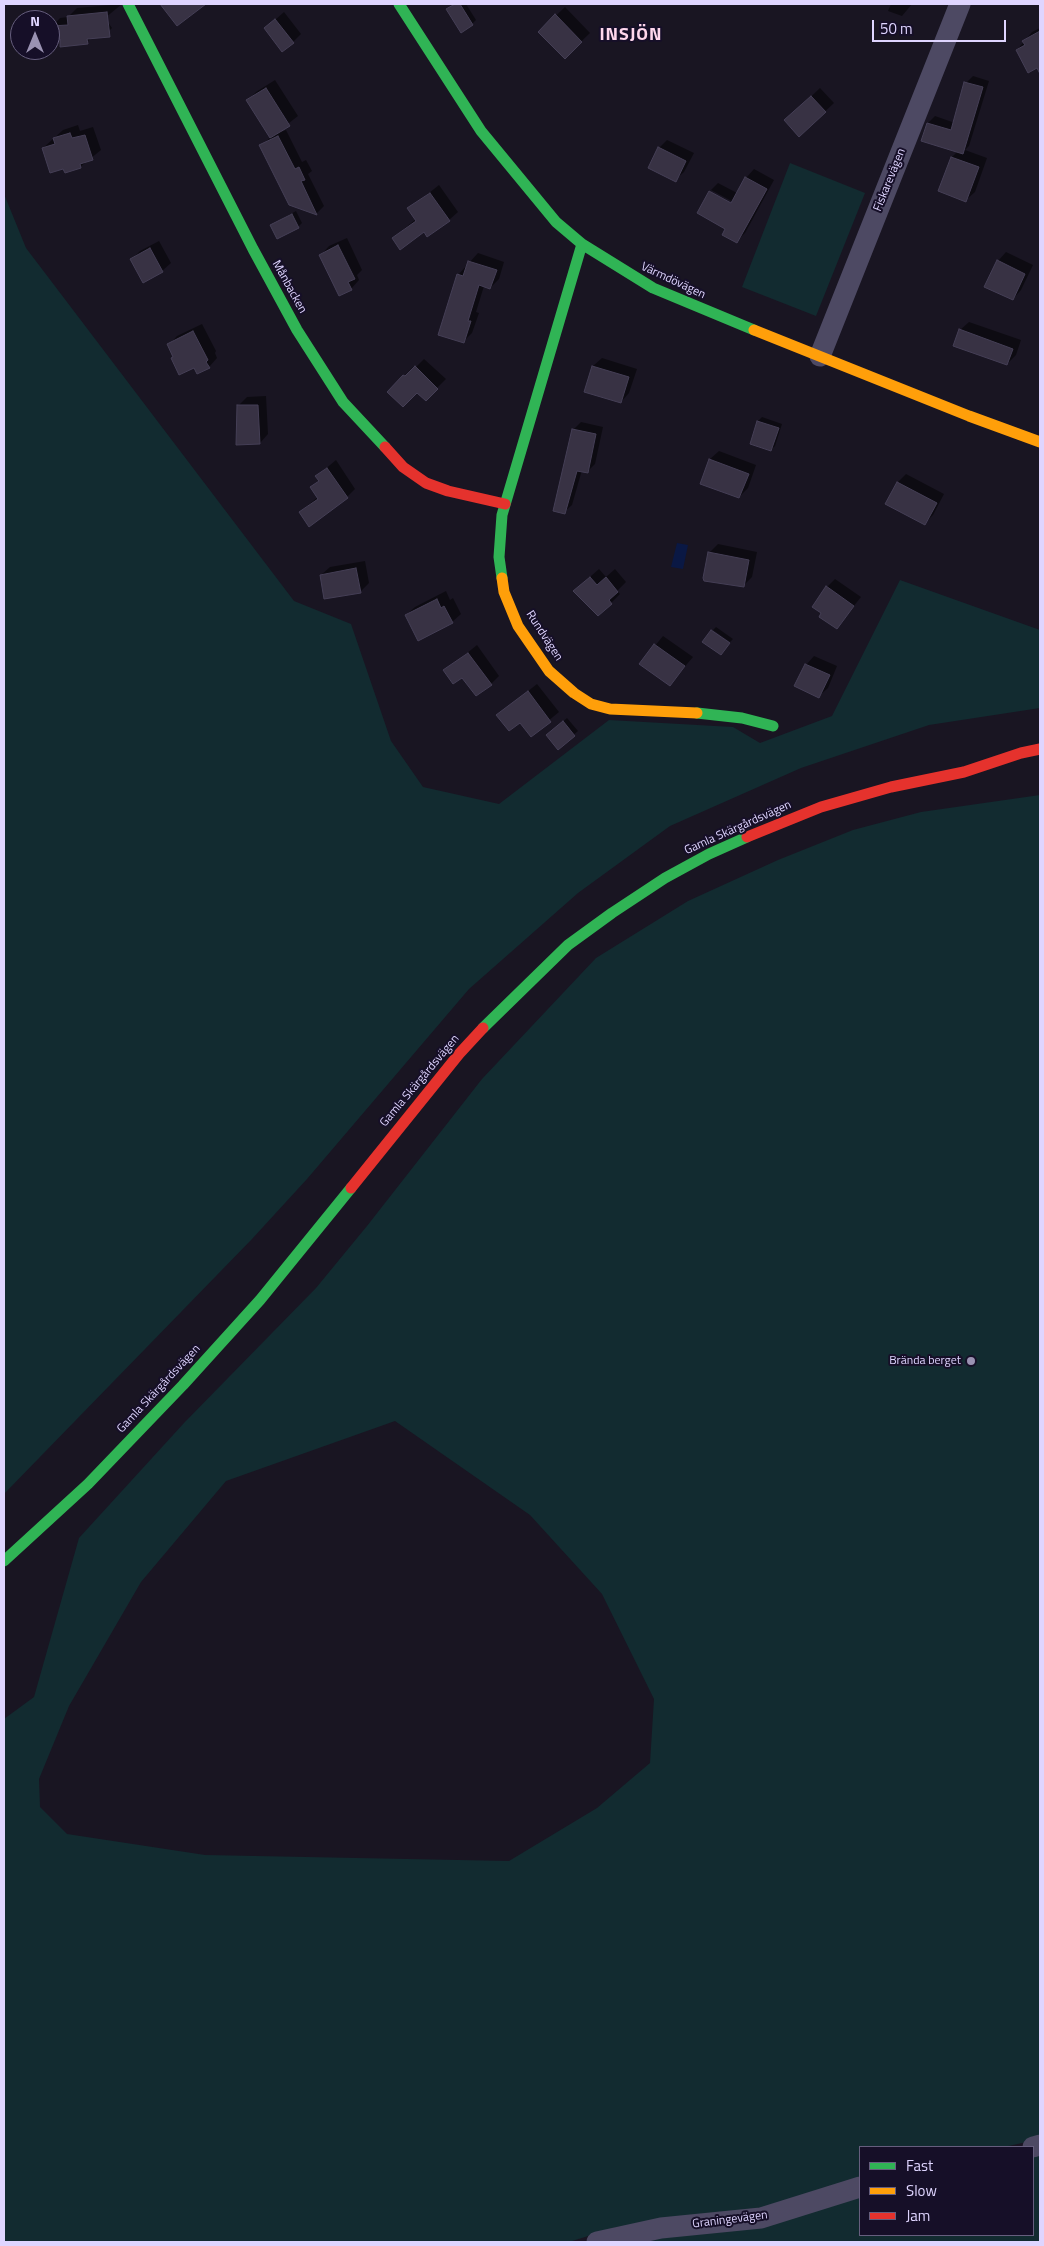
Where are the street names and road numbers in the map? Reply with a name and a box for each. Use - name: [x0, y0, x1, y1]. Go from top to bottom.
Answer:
- street label: Fiskarevägen: [871, 146, 909, 214]
- street label: Månbacken: [269, 258, 309, 316]
- street label: Värmdövägen: [638, 260, 708, 302]
- street label: Rundvägen: [522, 608, 566, 664]
- street label: Gamla Skärgårdsvägen: [682, 798, 794, 858]
- street label: Gamla Skärgårdsvägen: [377, 1032, 463, 1130]
- street label: Gamla Skärgårdsvägen: [114, 1342, 204, 1436]
- street label: Graningevägen: [692, 2208, 768, 2232]

